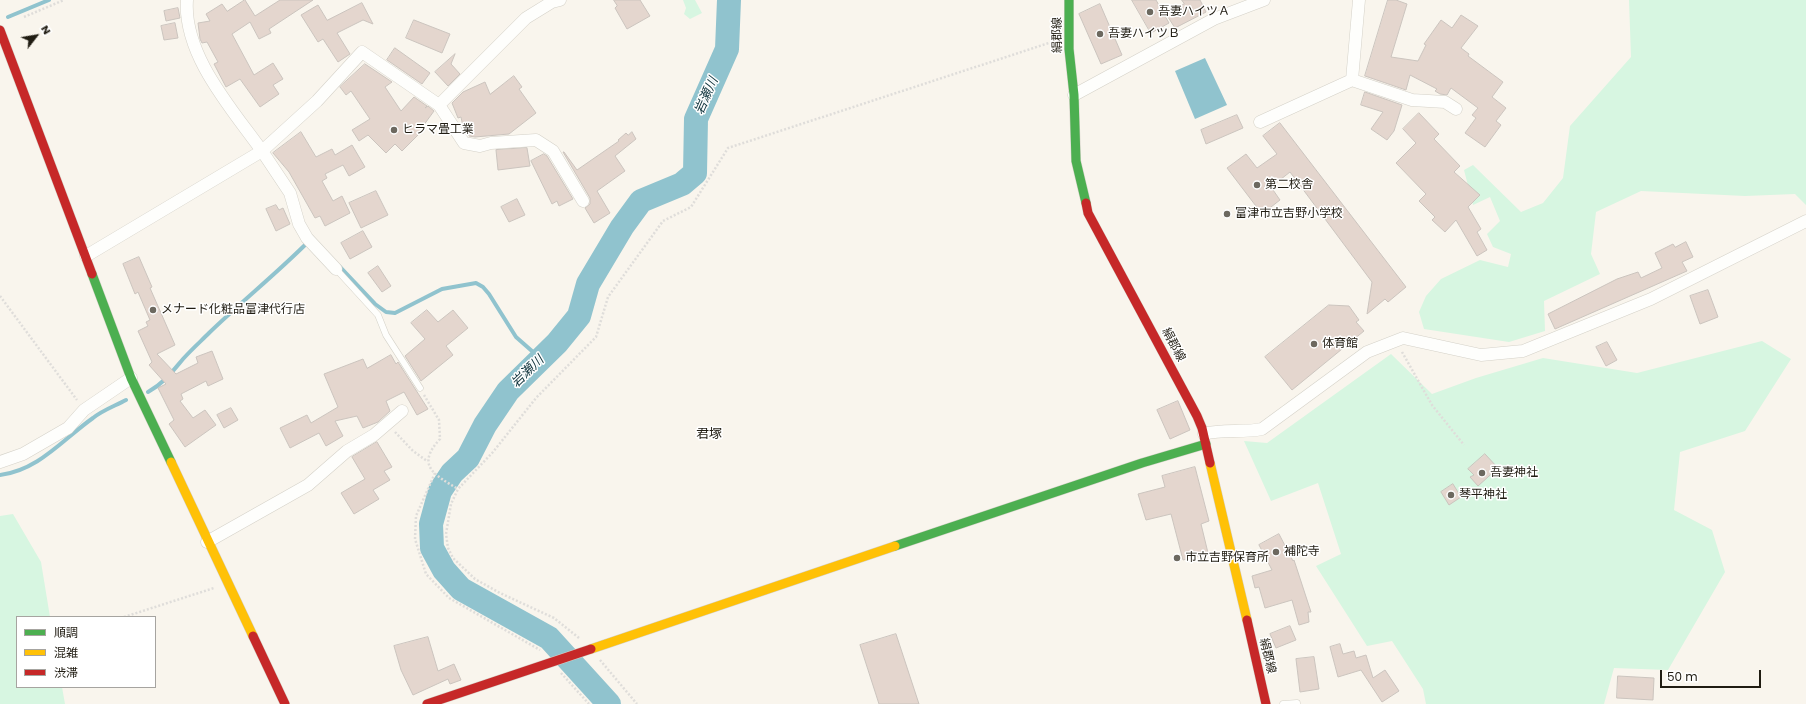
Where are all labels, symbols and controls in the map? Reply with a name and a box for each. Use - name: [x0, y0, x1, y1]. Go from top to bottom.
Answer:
- place label: 吾妻ハイツＡ: [1158, 5, 1230, 19]
- marker: 吾妻ハイツＡ: [1145, 7, 1155, 17]
- north arrow: [16, 16, 56, 56]
- street label: 絹郡線: [1050, 17, 1066, 53]
- text: N: [37, 22, 55, 37]
- place label: 吾妻ハイツＢ: [1108, 27, 1180, 41]
- marker: 吾妻ハイツＢ: [1095, 29, 1105, 39]
- water label: 岩瀬川: [692, 75, 722, 117]
- place label: ヒラマ畳工業: [402, 123, 474, 137]
- marker: ヒラマ畳工業: [389, 125, 399, 135]
- place label: 第二校舎: [1265, 178, 1313, 192]
- marker: 第二校舎: [1252, 180, 1262, 190]
- place label: 富津市立吉野小学校: [1235, 207, 1343, 221]
- marker: 富津市立吉野小学校: [1222, 209, 1232, 219]
- place label: メナード化粧品富津代行店: [161, 303, 305, 317]
- marker: メナード化粧品富津代行店: [148, 305, 158, 315]
- street label: 絹郡線: [1158, 326, 1188, 364]
- place label: 体育館: [1322, 337, 1358, 351]
- marker: 体育館: [1309, 339, 1319, 349]
- water label: 岩瀬川: [509, 353, 547, 391]
- district label: 君塚: [696, 427, 722, 443]
- place label: 吾妻神社: [1490, 466, 1538, 480]
- marker: 吾妻神社: [1477, 468, 1487, 478]
- place label: 琴平神社: [1459, 488, 1507, 502]
- marker: 琴平神社: [1446, 490, 1456, 500]
- place label: 補陀寺: [1284, 545, 1320, 559]
- marker: 補陀寺: [1271, 547, 1281, 557]
- place label: 市立吉野保育所: [1185, 551, 1269, 565]
- marker: 市立吉野保育所: [1172, 553, 1182, 563]
- legend: [16, 616, 156, 688]
- text: 順調: [54, 624, 78, 641]
- street label: 絹郡線: [1256, 637, 1278, 675]
- text: 混雑: [54, 644, 78, 661]
- scale bar: [1662, 662, 1763, 688]
- text: 渋滞: [54, 664, 78, 681]
- text: 50 m: [1667, 668, 1698, 685]

